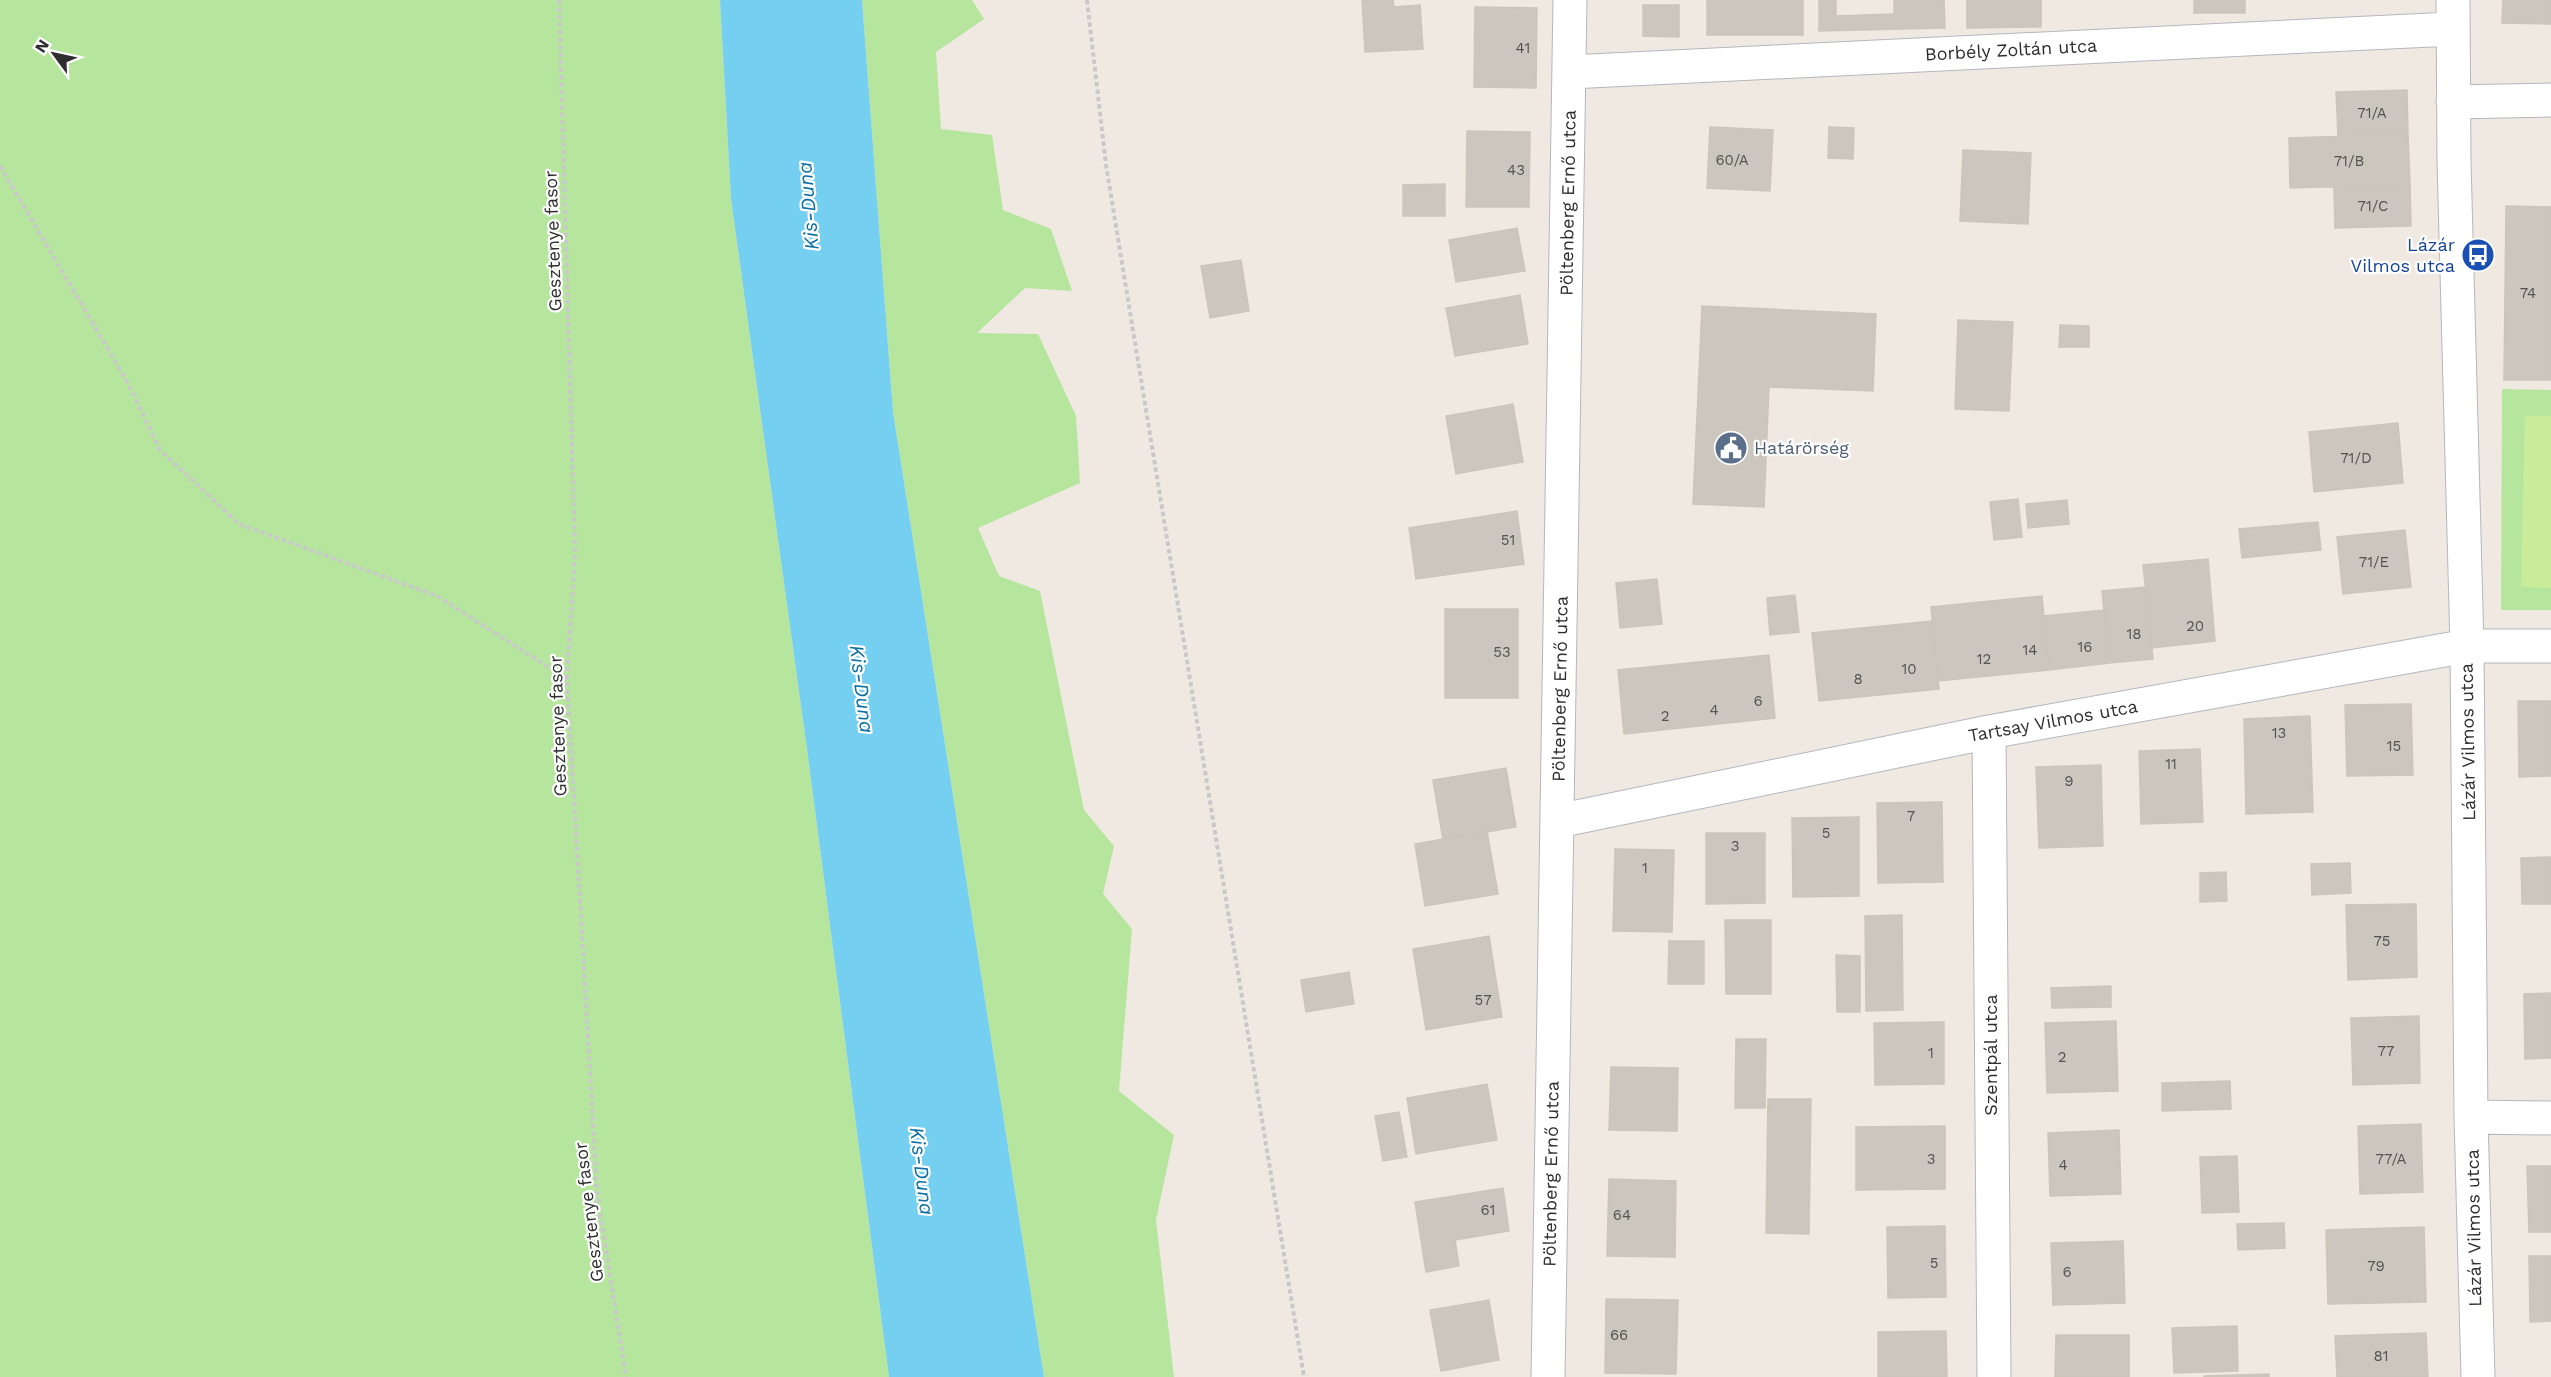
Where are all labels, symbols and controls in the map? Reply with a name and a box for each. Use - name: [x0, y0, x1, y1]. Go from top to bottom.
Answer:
- north arrow: [24, 24, 84, 84]
- street label: Borbély Zoltán utca: [1924, 35, 2098, 64]
- text: N: [31, 36, 53, 56]
- house number: 41: [1516, 39, 1530, 57]
- house number: 71/A: [2357, 104, 2387, 122]
- street label: Pöltenberg Ernő utca: [1555, 110, 1580, 296]
- house number: 60/A: [1715, 151, 1749, 169]
- house number: 71/B: [2334, 152, 2364, 170]
- water label: Kis-Duna: [792, 161, 824, 251]
- house number: 43: [1507, 161, 1525, 179]
- street label: Gesztenye fasor: [540, 170, 565, 312]
- house number: 71/C: [2358, 197, 2388, 215]
- place label: Lázár Vilmos utca: [2351, 234, 2455, 276]
- bus stop icon: Lázár Vilmos utca: [2460, 237, 2496, 273]
- house number: 74: [2520, 284, 2536, 302]
- public building icon: Határörség: [1713, 430, 1749, 466]
- place label: Határörség: [1754, 437, 1849, 458]
- house number: 71/D: [2340, 449, 2372, 467]
- house number: 51: [1501, 531, 1515, 549]
- house number: 71/E: [2359, 553, 2389, 571]
- street label: Pöltenberg Ernő utca: [1547, 596, 1572, 782]
- house number: 20: [2186, 617, 2204, 635]
- house number: 18: [2126, 625, 2142, 643]
- house number: 16: [2078, 638, 2092, 656]
- house number: 14: [2022, 641, 2038, 659]
- house number: 53: [1493, 643, 1511, 661]
- water label: Kis-Duna: [845, 644, 879, 734]
- house number: 12: [1977, 650, 1991, 668]
- street label: Gesztenye fasor: [545, 655, 570, 797]
- house number: 10: [1901, 660, 1917, 678]
- street label: Lázár Vilmos utca: [2456, 663, 2479, 821]
- house number: 8: [1853, 670, 1863, 688]
- house number: 6: [1753, 692, 1763, 710]
- street label: Tartsay Vilmos utca: [1967, 695, 2139, 746]
- house number: 4: [1709, 701, 1719, 719]
- house number: 2: [1661, 707, 1669, 725]
- house number: 13: [2272, 724, 2286, 742]
- house number: 15: [2387, 737, 2401, 755]
- house number: 11: [2165, 755, 2177, 773]
- house number: 9: [2064, 772, 2074, 790]
- house number: 7: [1907, 807, 1915, 825]
- house number: 5: [1822, 824, 1830, 842]
- house number: 3: [1731, 837, 1739, 855]
- house number: 1: [1642, 859, 1648, 877]
- house number: 75: [2373, 932, 2391, 950]
- house number: 57: [1474, 991, 1492, 1009]
- street label: Szentpál utca: [1980, 994, 2001, 1116]
- house number: 77: [2378, 1042, 2394, 1060]
- house number: 1: [1928, 1044, 1934, 1062]
- house number: 2: [2058, 1048, 2066, 1066]
- street label: Pöltenberg Ernő utca: [1538, 1081, 1563, 1267]
- water label: Kis-Duna: [905, 1126, 939, 1216]
- street label: Gesztenye fasor: [569, 1141, 608, 1283]
- street label: Lázár Vilmos utca: [2462, 1149, 2485, 1307]
- house number: 3: [1927, 1150, 1935, 1168]
- house number: 77/A: [2376, 1150, 2407, 1168]
- house number: 4: [2058, 1156, 2068, 1174]
- house number: 61: [1481, 1201, 1495, 1219]
- house number: 64: [1613, 1206, 1631, 1224]
- house number: 5: [1930, 1254, 1938, 1272]
- house number: 79: [2367, 1257, 2385, 1275]
- house number: 6: [2062, 1263, 2072, 1281]
- house number: 66: [1610, 1326, 1628, 1344]
- house number: 81: [2373, 1347, 2389, 1365]

